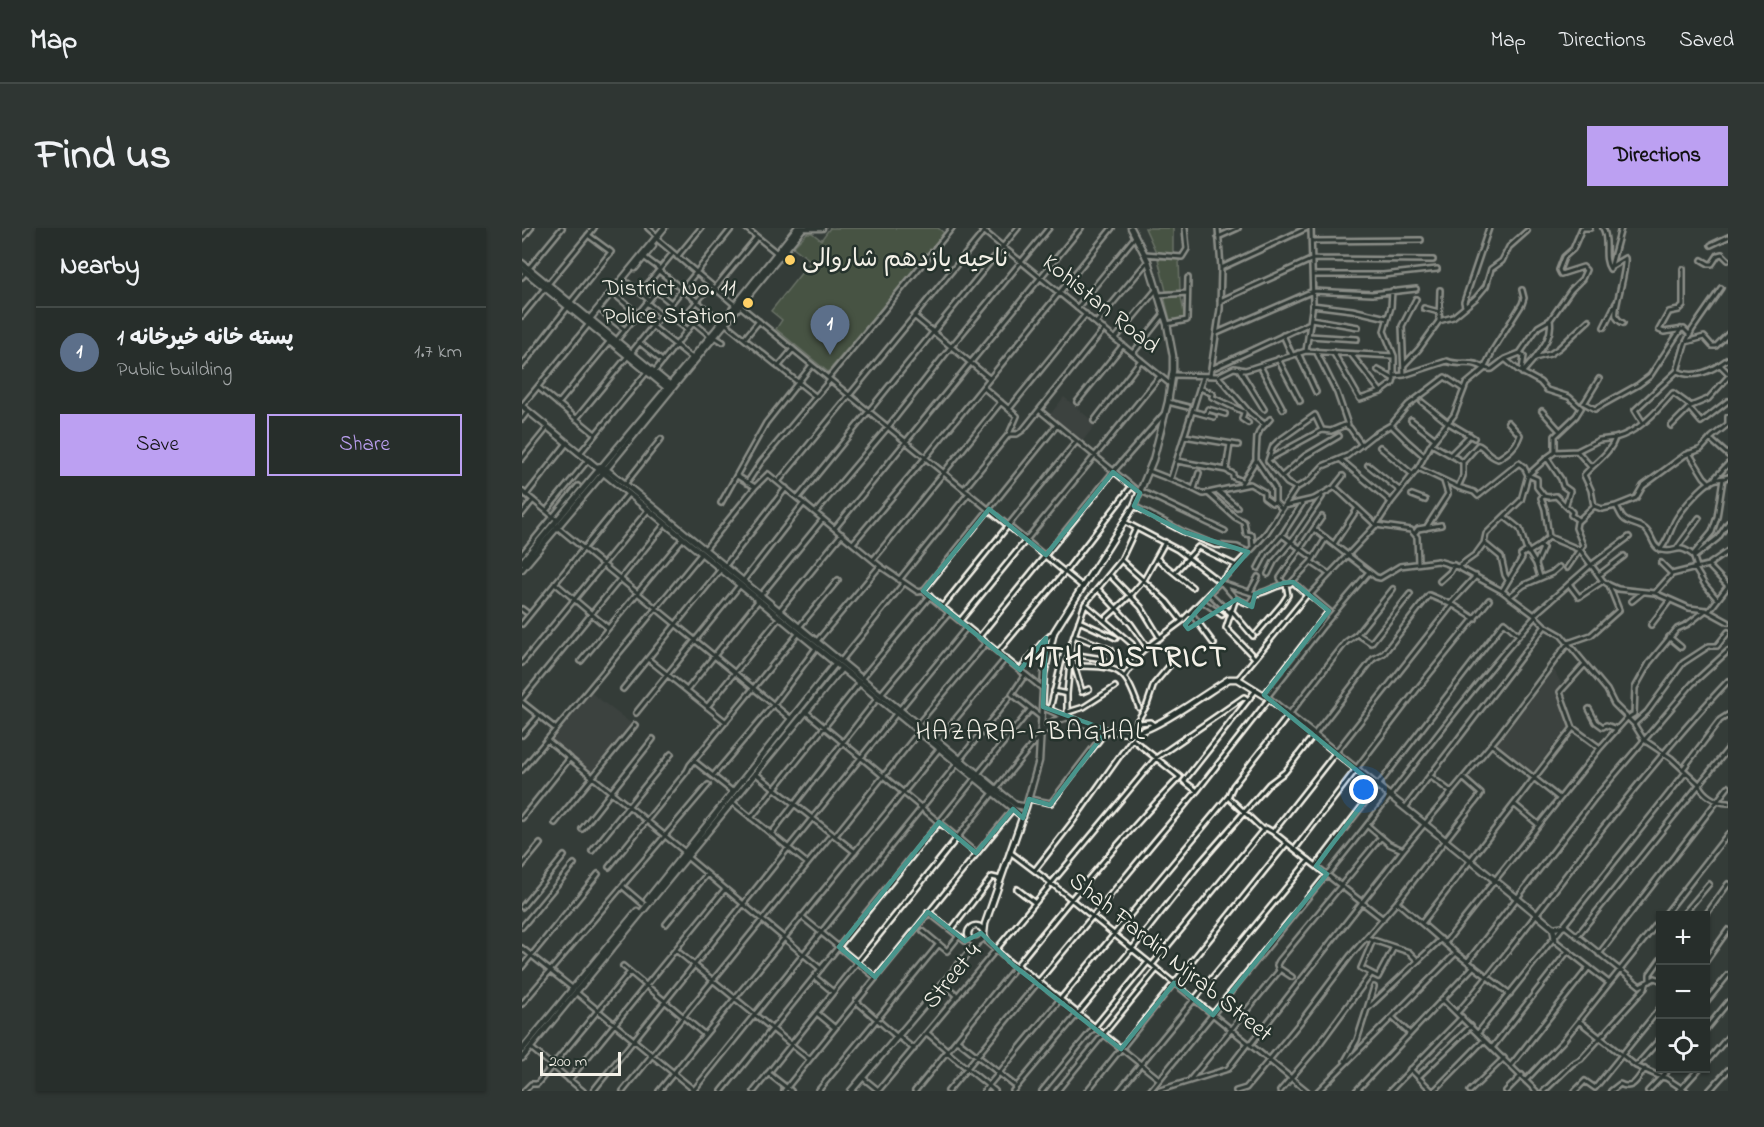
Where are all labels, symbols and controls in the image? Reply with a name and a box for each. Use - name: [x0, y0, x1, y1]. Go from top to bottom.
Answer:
- text: Map: [30, 21, 77, 62]
- text: Map: [1490, 26, 1526, 56]
- text: Directions: [1559, 26, 1646, 56]
- text: Saved: [1679, 26, 1734, 56]
- text: Find us: [36, 126, 171, 187]
- button: Directions: [1587, 126, 1728, 186]
- place label: ناحیه یازدهم شاروالی: [802, 243, 1008, 278]
- street label: Kohistan Road: [1034, 247, 1167, 364]
- text: Nearby: [60, 248, 139, 286]
- marker: ناحیه یازدهم شاروالی: [783, 253, 797, 267]
- place label: District No. 11 Police Station: [601, 272, 736, 335]
- marker: District No. 11 Police Station: [741, 296, 755, 310]
- pin: 1: [810, 306, 850, 355]
- text: 1 پسته خانه خیرخانه: [117, 323, 293, 355]
- text: 1: [76, 338, 83, 367]
- text: 1.7 km: [414, 338, 462, 367]
- text: Public building: [117, 356, 232, 385]
- button: Save: [60, 414, 255, 476]
- button: Share: [267, 414, 462, 476]
- district label: 11TH DISTRICT: [1024, 637, 1228, 681]
- district label: HAZARA-I-BAGHAL: [916, 714, 1146, 752]
- your location: [1349, 775, 1378, 804]
- street label: Shah Fardin Nijrab Street: [1060, 865, 1280, 1051]
- map controls: [1656, 911, 1710, 1073]
- button: +: [1656, 911, 1710, 965]
- street label: Street 4: [915, 936, 991, 1018]
- button: −: [1656, 965, 1710, 1019]
- button: locate: [1656, 1019, 1710, 1073]
- scale bar: [540, 1049, 621, 1076]
- text: 200 m: [549, 1050, 587, 1074]

